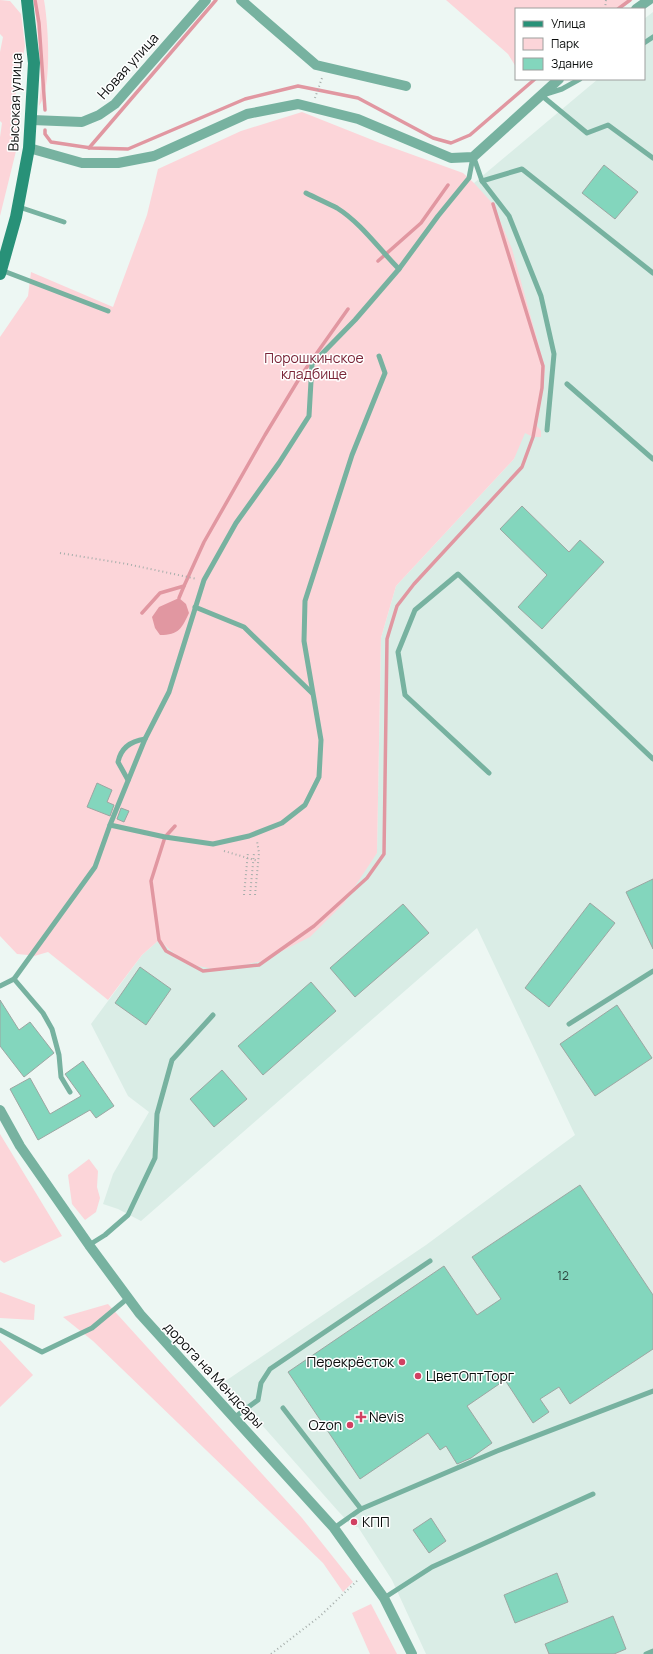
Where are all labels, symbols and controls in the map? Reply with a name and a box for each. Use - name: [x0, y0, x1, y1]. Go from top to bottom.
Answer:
- legend: [515, 8, 645, 80]
- text: Улица: [551, 15, 585, 32]
- street label: Новая улица: [93, 28, 163, 103]
- text: Парк: [551, 35, 580, 52]
- street label: Высокая улица: [3, 52, 26, 152]
- text: Здание: [551, 55, 593, 72]
- park label: Порошкинское кладбище: [264, 348, 364, 383]
- house number: 12: [557, 1267, 569, 1284]
- street label: дорога на Мендсары: [160, 1317, 269, 1432]
- place label: Перекрёсток: [307, 1352, 395, 1371]
- marker: Перекрёсток: [397, 1357, 407, 1367]
- place label: ЦветОптТорг: [426, 1366, 515, 1385]
- marker: ЦветОптТорг: [413, 1371, 423, 1381]
- place label: Nevis: [369, 1407, 404, 1426]
- marker: Nevis: [356, 1412, 366, 1422]
- place label: Ozon: [308, 1415, 342, 1434]
- marker: Ozon: [345, 1420, 355, 1430]
- place label: КПП: [362, 1512, 390, 1531]
- marker: КПП: [349, 1517, 359, 1527]

